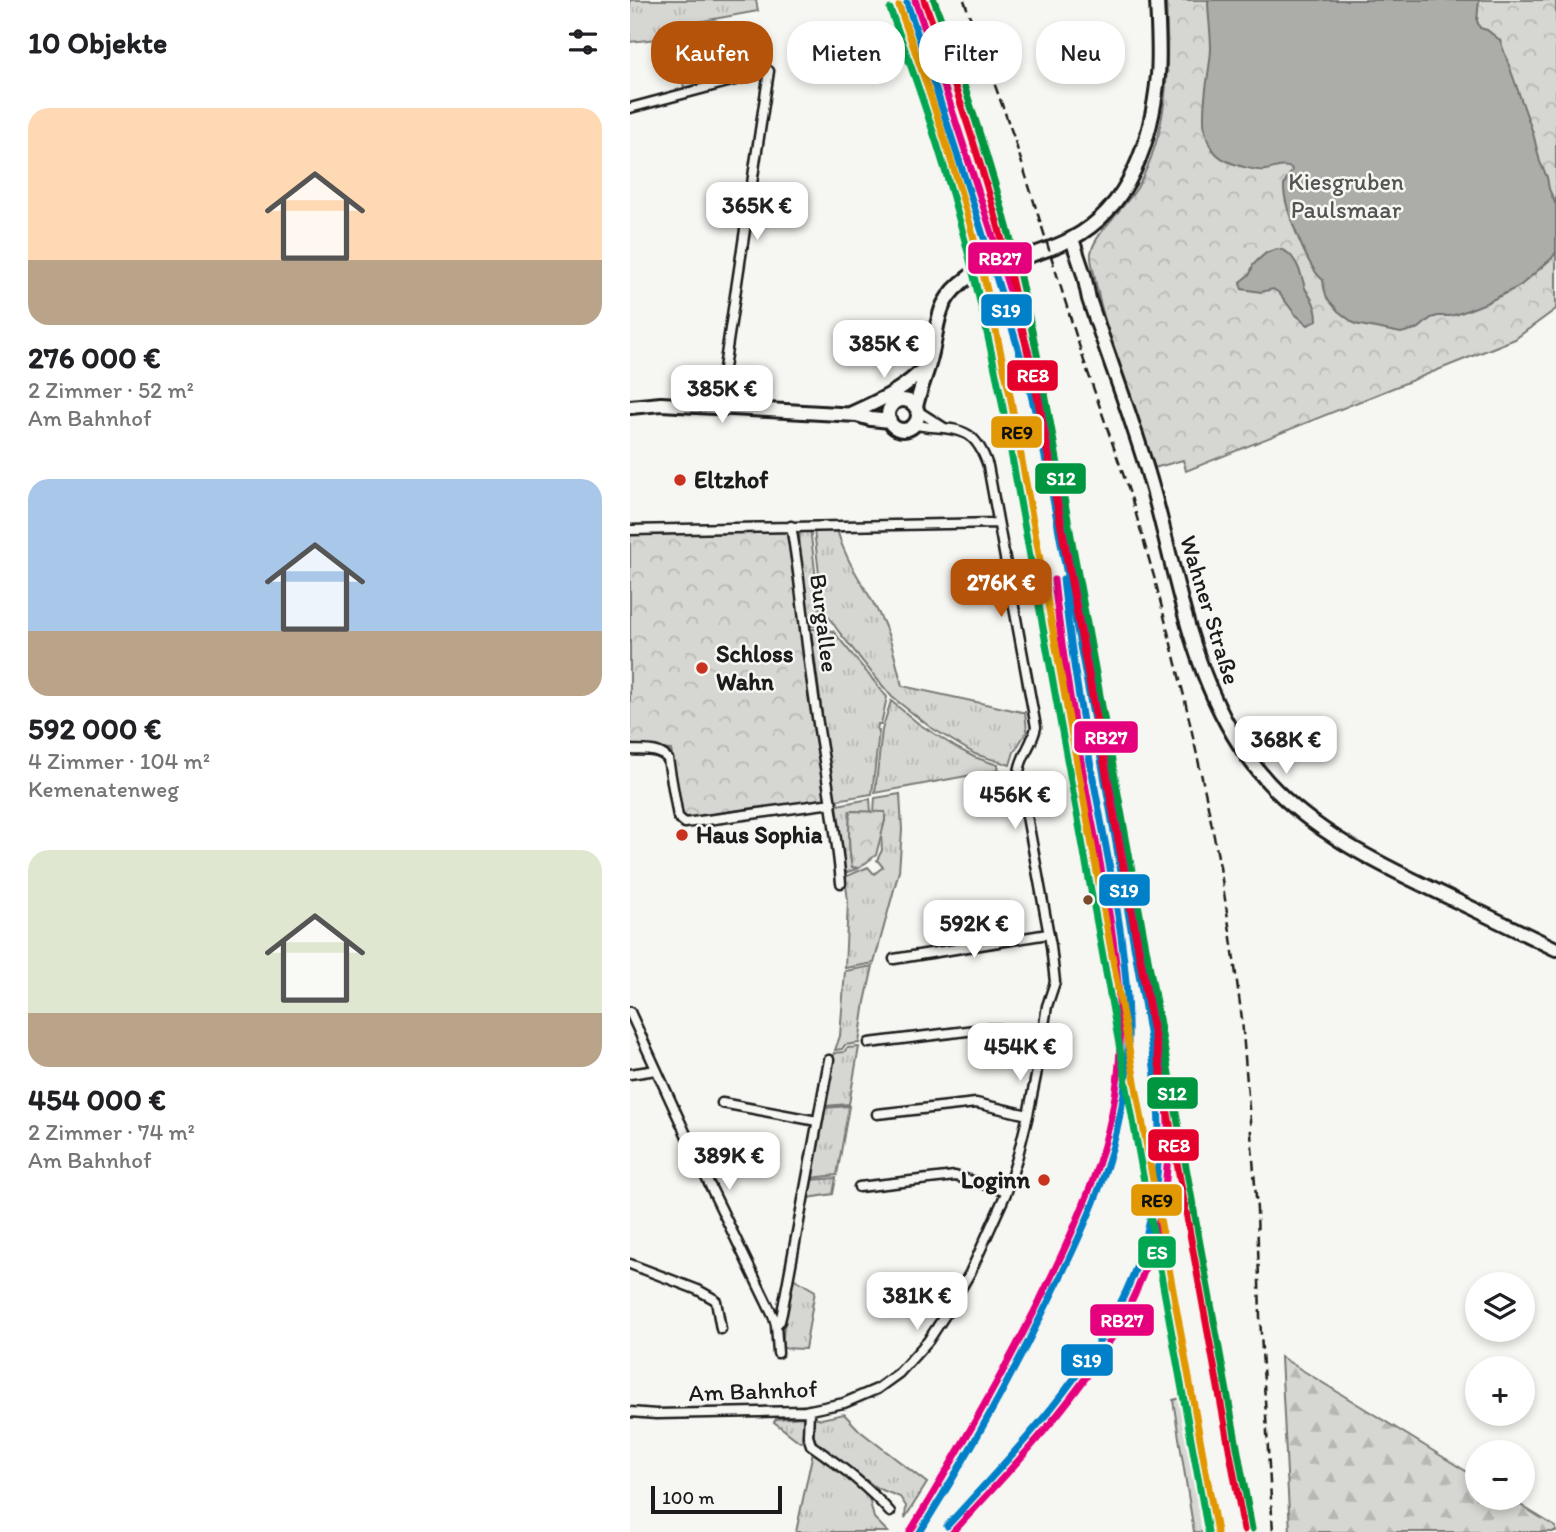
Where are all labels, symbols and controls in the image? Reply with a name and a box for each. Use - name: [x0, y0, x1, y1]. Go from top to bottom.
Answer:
- chip: Kaufen: [651, 21, 773, 84]
- chip: Mieten: [787, 21, 905, 84]
- chip: Filter: [919, 21, 1022, 84]
- chip: Neu: [1036, 21, 1125, 84]
- icon: filters: [564, 23, 602, 61]
- text: 10 Objekte: [28, 24, 167, 61]
- icon: home: [252, 153, 378, 279]
- park label: Kiesgruben Paulsmaar: [1288, 167, 1404, 224]
- pin: 365K €: [700, 182, 814, 242]
- text: 365K €: [722, 191, 792, 219]
- line badge: RB27: [967, 241, 1033, 275]
- text: RB27: [979, 247, 1022, 270]
- line badge: S19: [980, 293, 1033, 327]
- text: S19: [991, 299, 1021, 322]
- pin: 385K €: [827, 320, 941, 380]
- text: 385K €: [849, 329, 919, 357]
- text: 276 000 €: [28, 339, 161, 376]
- line badge: RE8: [1006, 359, 1059, 392]
- text: RE8: [1017, 364, 1050, 387]
- pin: 385K €: [665, 366, 779, 425]
- text: 385K €: [687, 374, 757, 402]
- text: 2 Zimmer · 52 m²: [28, 376, 194, 404]
- text: Am Bahnhof: [28, 404, 152, 432]
- line badge: RE9: [990, 415, 1043, 449]
- text: RE9: [1001, 421, 1033, 444]
- line badge: S12: [1034, 462, 1087, 495]
- place label: Eltzhof: [694, 465, 769, 494]
- text: S12: [1046, 467, 1076, 490]
- marker: Eltzhof: [672, 472, 688, 488]
- icon: home: [252, 524, 378, 650]
- street label: Wahner Straße: [1174, 532, 1247, 688]
- pin: 276K €: [944, 560, 1058, 619]
- text: 276K €: [967, 568, 1035, 596]
- street label: Burgallee: [804, 572, 845, 674]
- place label: Schloss Wahn: [716, 639, 794, 696]
- marker: Schloss Wahn: [694, 660, 710, 676]
- text: 592 000 €: [28, 710, 161, 747]
- pin: 368K €: [1229, 716, 1343, 776]
- line badge: RB27: [1073, 720, 1139, 754]
- text: 368K €: [1251, 725, 1321, 753]
- text: RB27: [1085, 726, 1128, 749]
- text: 4 Zimmer · 104 m²: [28, 747, 210, 775]
- pin: 456K €: [958, 772, 1072, 831]
- text: Kemenatenweg: [28, 775, 179, 803]
- text: 456K €: [979, 780, 1051, 808]
- place label: Haus Sophia: [696, 820, 823, 850]
- marker: Haus Sophia: [674, 827, 690, 843]
- line badge: S19: [1098, 873, 1151, 907]
- text: S19: [1109, 879, 1139, 902]
- unlabelled marker: [1081, 893, 1095, 907]
- icon: home: [252, 895, 378, 1021]
- pin: 592K €: [917, 900, 1031, 960]
- text: 592K €: [939, 909, 1009, 937]
- pin: 454K €: [963, 1024, 1077, 1083]
- text: 454K €: [984, 1032, 1056, 1060]
- line badge: S12: [1146, 1076, 1199, 1110]
- text: 454 000 €: [28, 1081, 166, 1118]
- text: S12: [1157, 1082, 1187, 1105]
- text: 2 Zimmer · 74 m²: [28, 1118, 195, 1146]
- line badge: RE8: [1147, 1128, 1200, 1162]
- pin: 389K €: [672, 1132, 786, 1192]
- text: RE8: [1158, 1134, 1191, 1157]
- text: 389K €: [694, 1141, 764, 1169]
- text: Am Bahnhof: [28, 1146, 152, 1174]
- place label: Loginn: [961, 1165, 1030, 1195]
- marker: Loginn: [1036, 1172, 1052, 1188]
- line badge: RE9: [1130, 1183, 1183, 1217]
- text: RE9: [1141, 1189, 1173, 1212]
- line badge: ES: [1137, 1235, 1177, 1269]
- text: ES: [1146, 1241, 1168, 1264]
- pin: 381K €: [860, 1272, 974, 1332]
- map controls: [1465, 1272, 1535, 1510]
- button: layers: [1465, 1272, 1535, 1342]
- text: 381K €: [883, 1281, 951, 1309]
- line badge: RB27: [1089, 1303, 1155, 1337]
- text: RB27: [1101, 1309, 1144, 1332]
- line badge: S19: [1060, 1343, 1114, 1377]
- text: S19: [1072, 1349, 1102, 1372]
- button: +: [1465, 1356, 1535, 1426]
- street label: Am Bahnhof: [688, 1374, 818, 1407]
- button: −: [1465, 1440, 1535, 1510]
- scale bar: [651, 1483, 782, 1515]
- text: 100 m: [662, 1486, 714, 1509]

